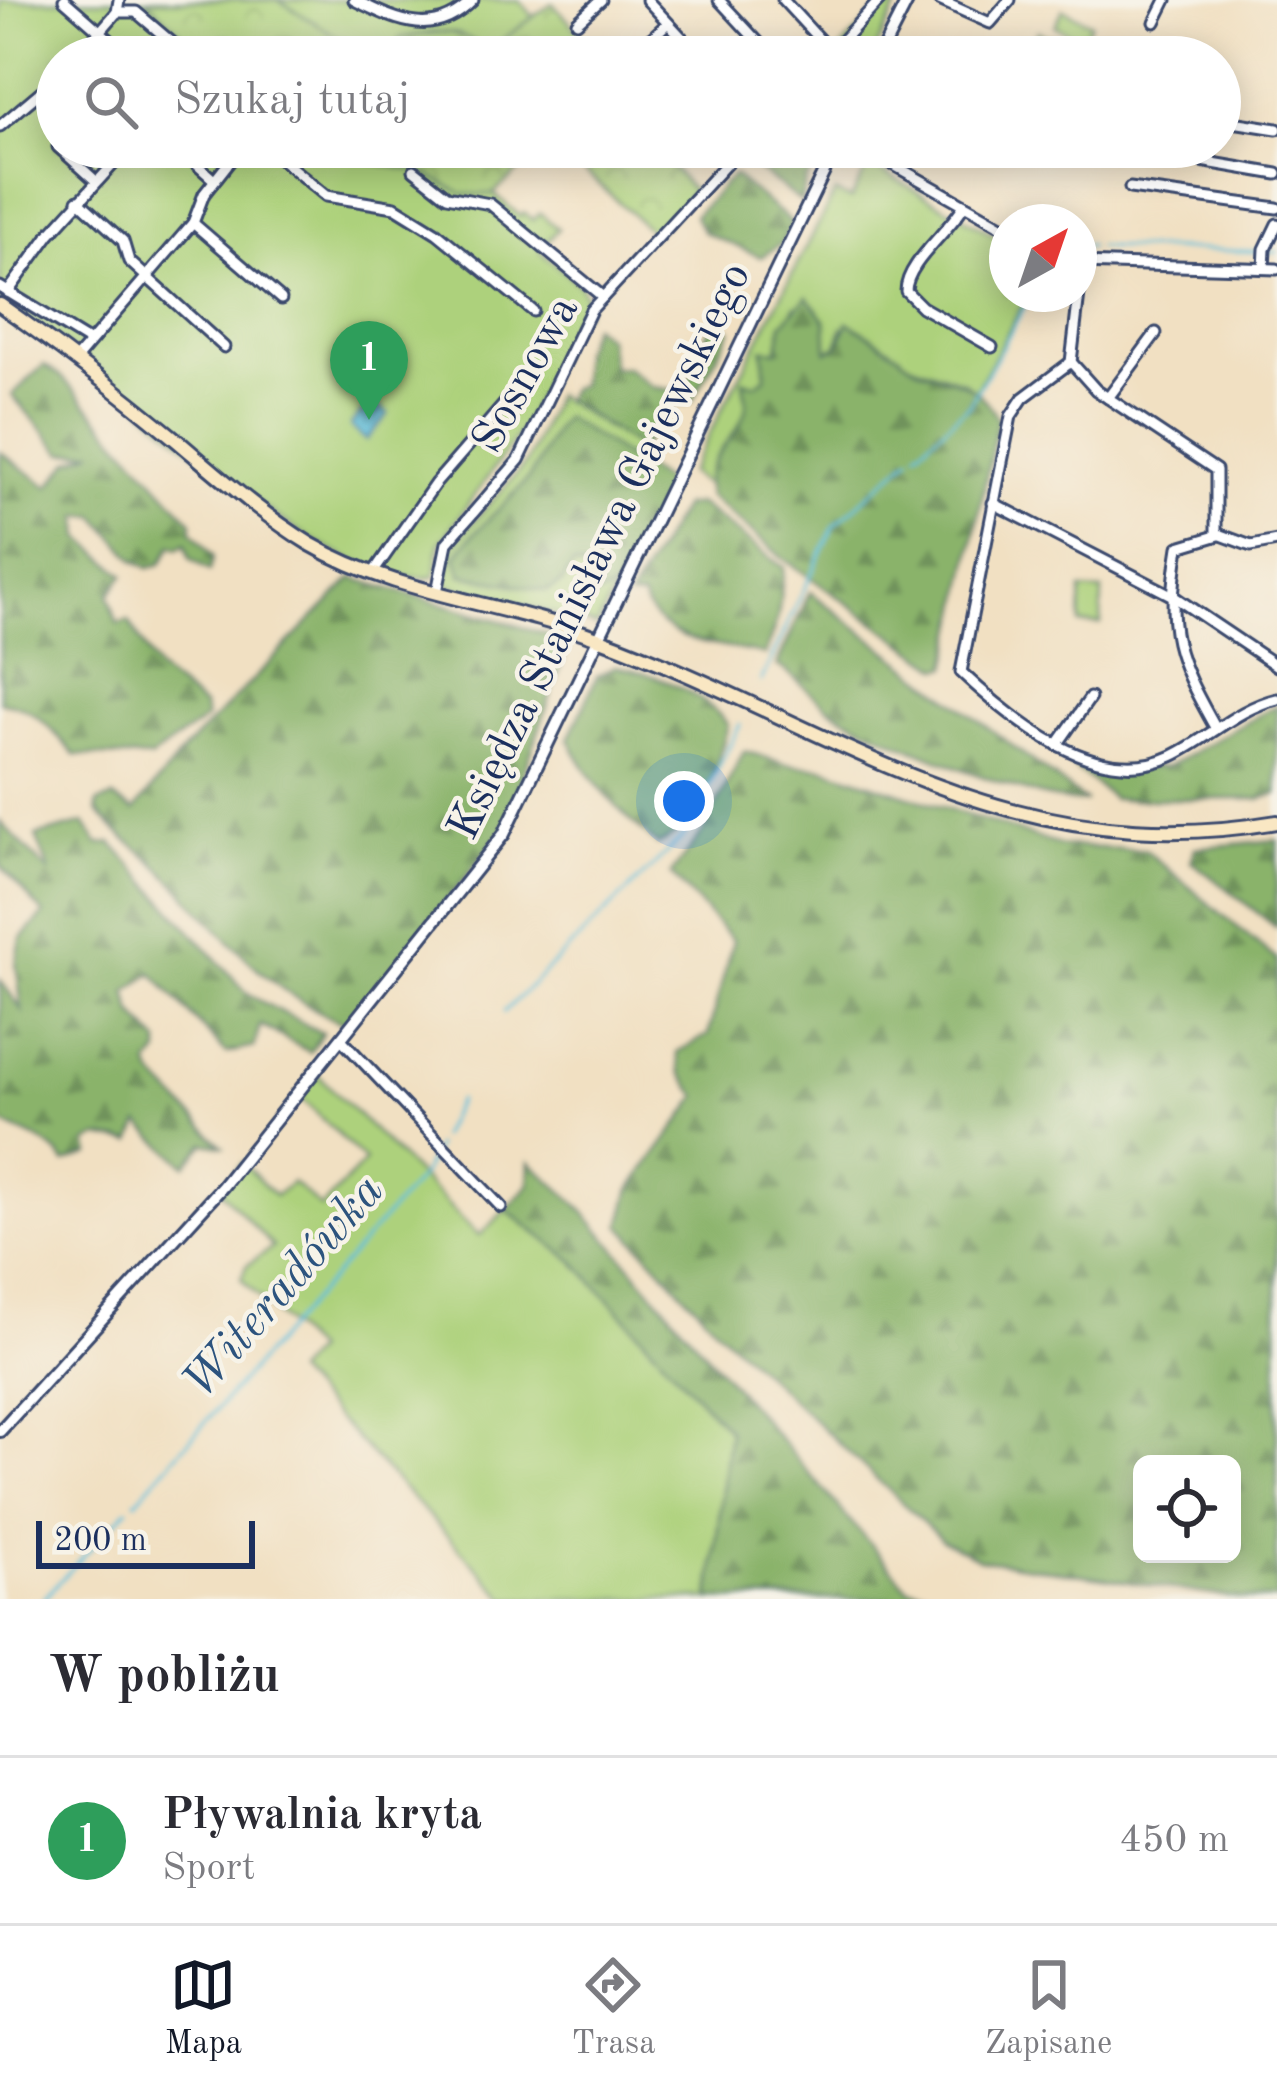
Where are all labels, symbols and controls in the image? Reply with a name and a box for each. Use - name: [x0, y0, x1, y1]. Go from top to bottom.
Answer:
- search box: [36, 36, 1241, 168]
- icon: search: [78, 69, 144, 135]
- text: Szukaj tutaj: [174, 79, 411, 124]
- north arrow: [989, 204, 1097, 312]
- street label: Księdza Stanisława Gajewskiego: [442, 257, 761, 847]
- street label: Sosnowa: [466, 289, 588, 461]
- pin: 1: [330, 321, 408, 420]
- your location: [654, 771, 714, 831]
- water label: Witeradówka: [174, 1167, 394, 1409]
- map controls: [1133, 1455, 1241, 1563]
- button: locate: [1133, 1455, 1241, 1563]
- scale bar: [36, 1515, 255, 1568]
- text: 200 m: [54, 1525, 147, 1558]
- text: W pobliżu: [48, 1652, 280, 1703]
- text: Pływalnia kryta: [162, 1794, 482, 1839]
- text: 1: [76, 1821, 98, 1860]
- text: 450 m: [1119, 1821, 1229, 1860]
- text: Sport: [162, 1849, 255, 1888]
- tab: Mapa: [165, 1952, 242, 2065]
- tab: Trasa: [571, 1952, 655, 2065]
- tab: Zapisane: [985, 1952, 1112, 2065]

